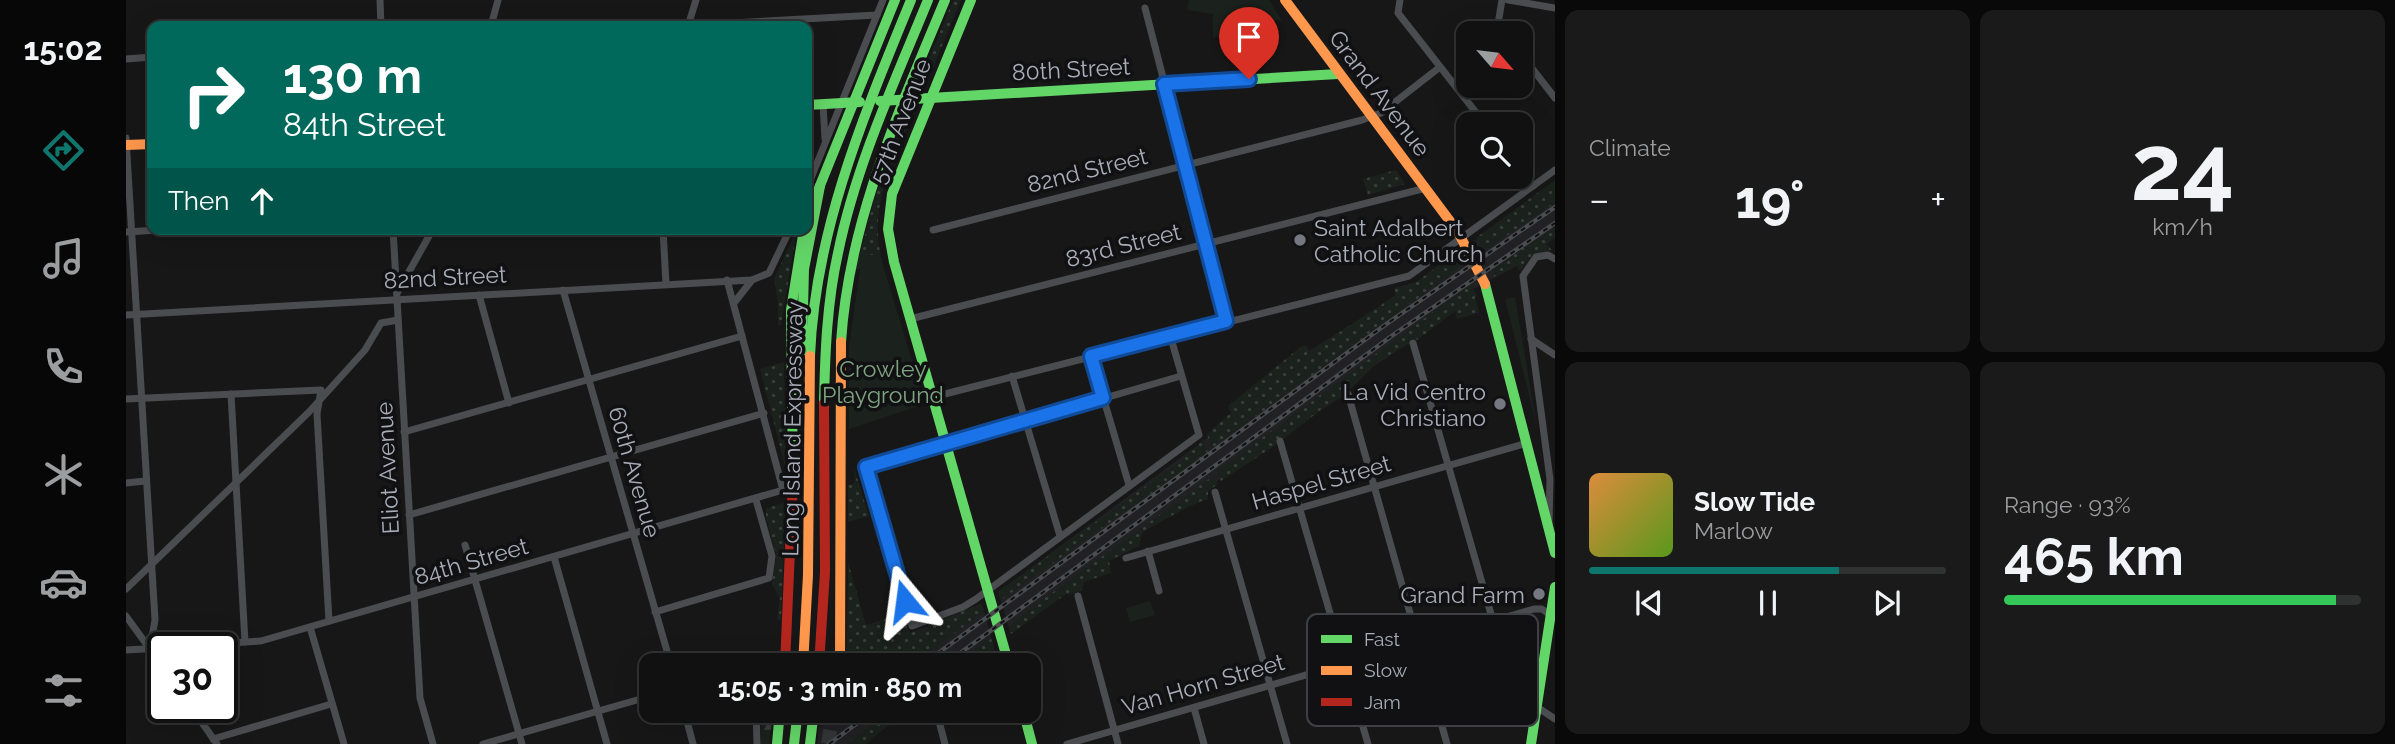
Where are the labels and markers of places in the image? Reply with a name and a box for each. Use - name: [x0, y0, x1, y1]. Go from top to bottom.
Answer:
- pin: [1219, 7, 1279, 79]
- place label: Saint Adalbert Catholic Church: [1314, 214, 1483, 267]
- marker: Saint Adalbert Catholic Church: [1292, 232, 1308, 248]
- place label: La Vid Centro Christiano: [1343, 378, 1486, 431]
- marker: La Vid Centro Christiano: [1492, 396, 1508, 412]
- place label: Grand Farm: [1401, 581, 1525, 608]
- marker: Grand Farm: [1531, 586, 1547, 602]

